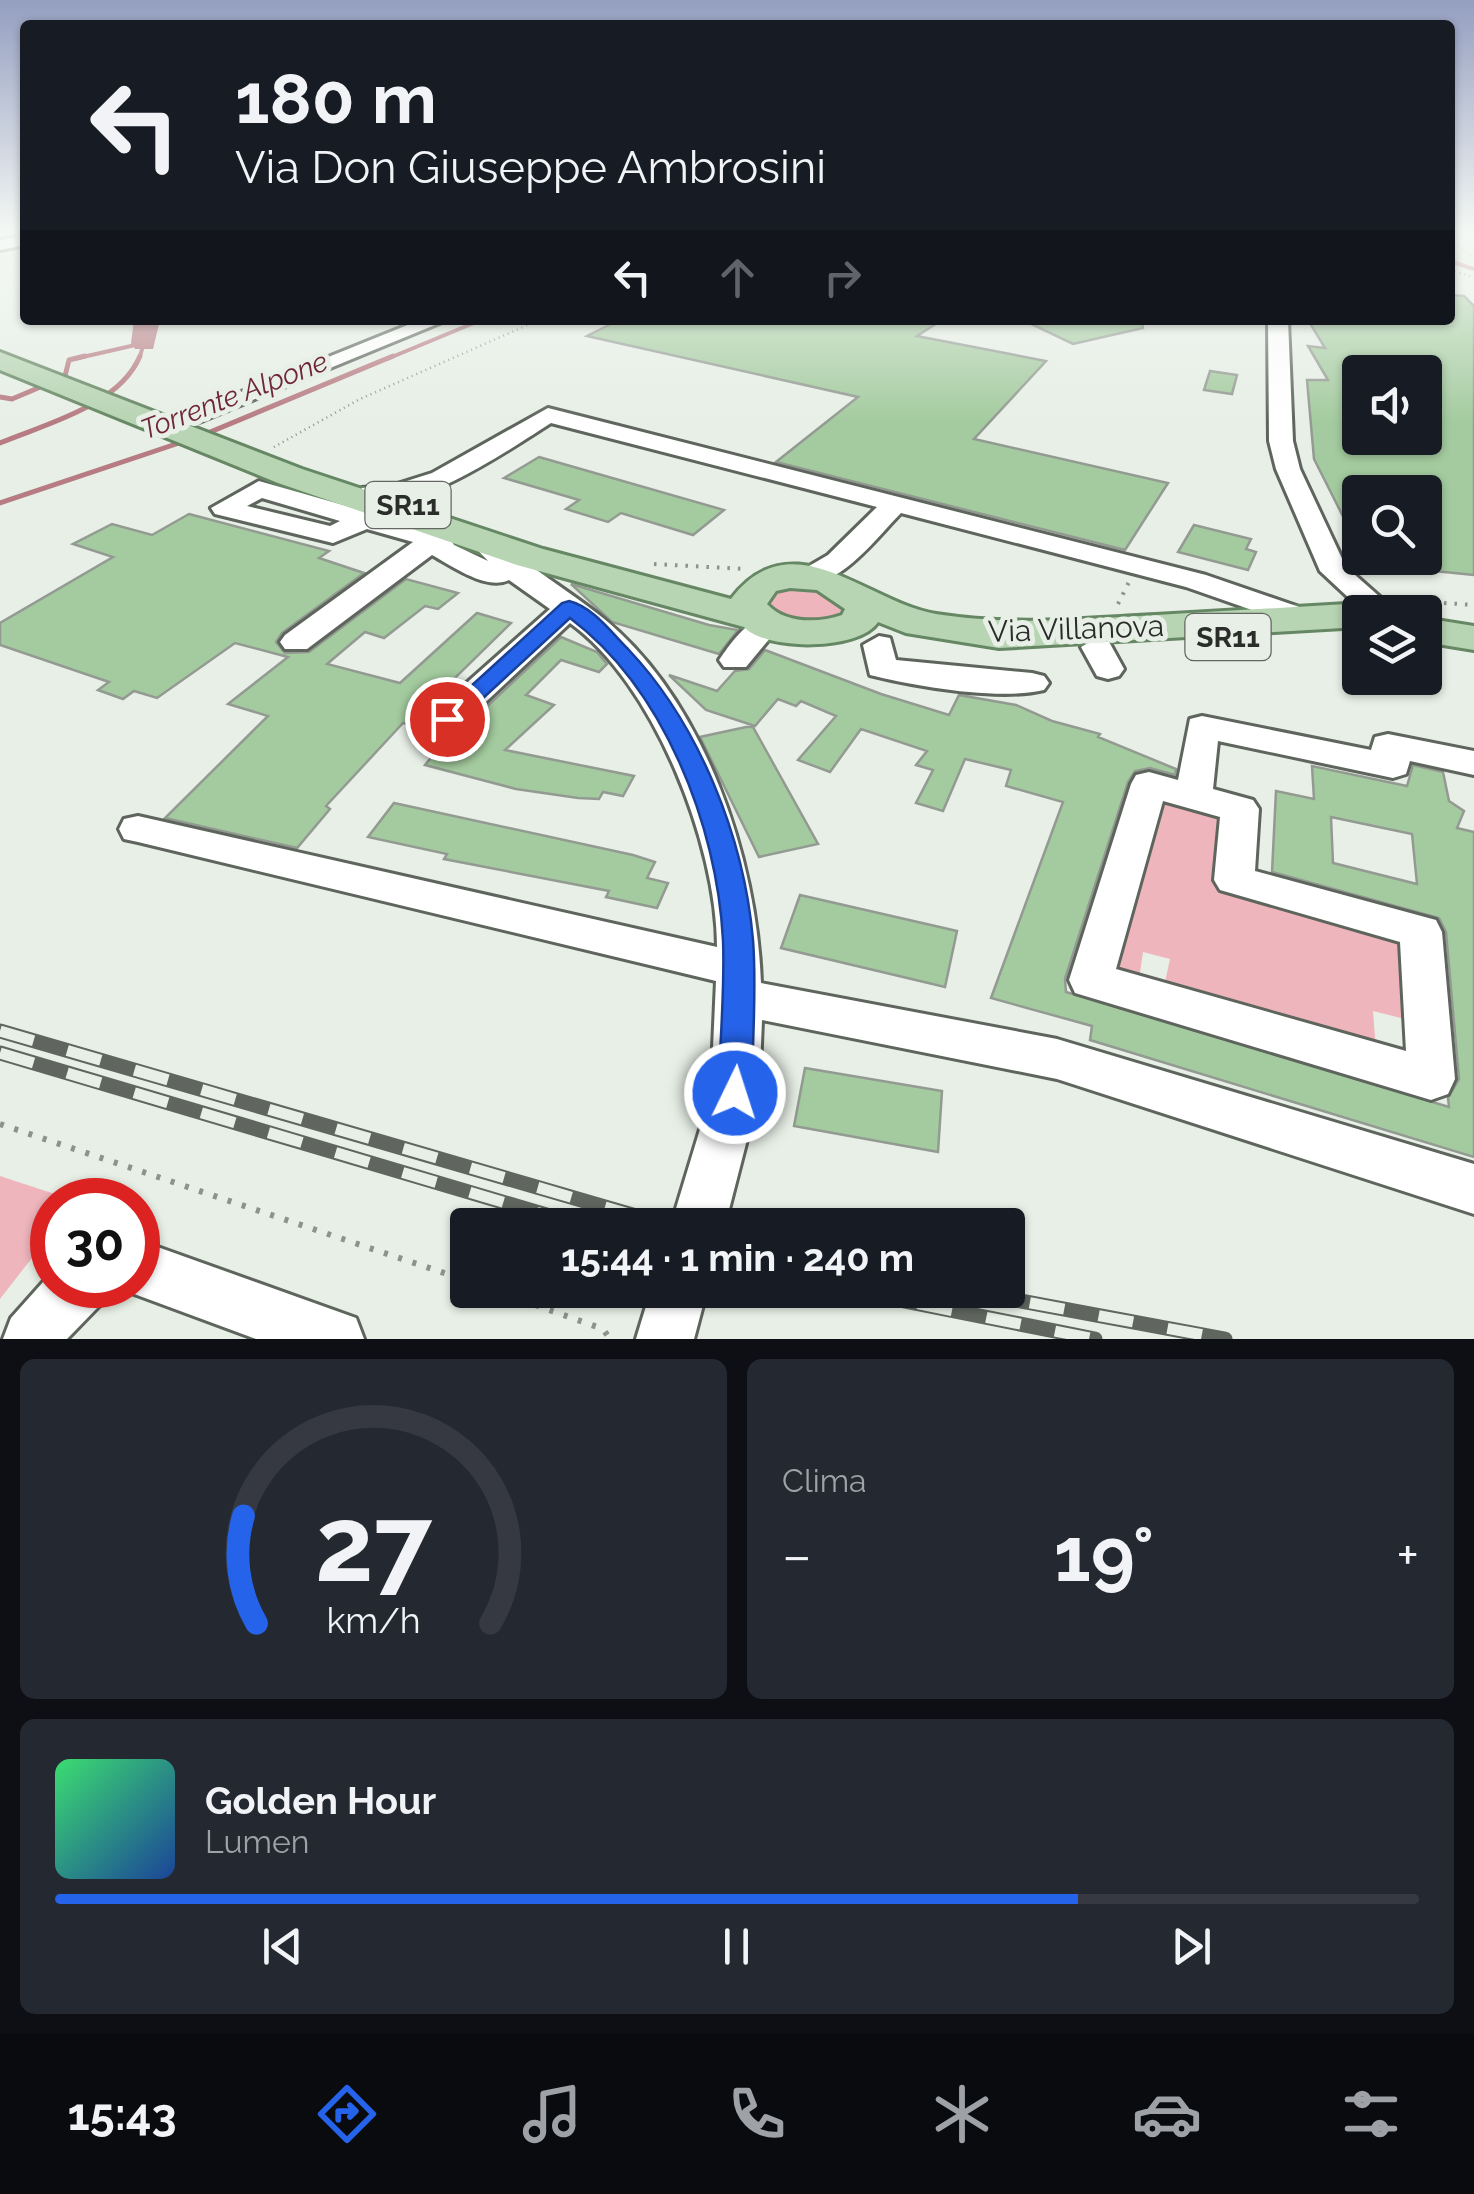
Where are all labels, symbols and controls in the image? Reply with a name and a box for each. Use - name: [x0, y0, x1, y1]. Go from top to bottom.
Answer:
- text: 180 m: [235, 57, 437, 139]
- icon: left: [70, 60, 200, 190]
- text: Via Don Giuseppe Ambrosini: [235, 141, 826, 194]
- icon: left: [605, 250, 660, 305]
- icon: ahead: [710, 250, 765, 305]
- icon: right: [815, 250, 870, 305]
- water label: Torrente Alpone: [136, 345, 332, 446]
- map controls: [1342, 355, 1442, 695]
- button: sound: [1342, 355, 1442, 455]
- button: search: [1342, 475, 1442, 575]
- road number: SR11: [366, 482, 450, 528]
- button: layers: [1342, 595, 1442, 695]
- street label: Via Villanova: [987, 608, 1165, 649]
- road number: SR11: [1186, 614, 1270, 660]
- pin: [405, 677, 490, 762]
- icon: arrive: [420, 692, 475, 747]
- position arrow: [683, 1041, 787, 1145]
- speed limit sign: 30: [30, 1178, 160, 1308]
- text: 15:44 · 1 min · 240 m: [561, 1235, 914, 1280]
- text: Clima: [782, 1462, 866, 1499]
- text: 27: [315, 1483, 433, 1605]
- text: 19°: [1054, 1510, 1154, 1599]
- text: −: [782, 1523, 812, 1588]
- text: +: [1396, 1523, 1419, 1588]
- text: km/h: [326, 1599, 421, 1641]
- text: Golden Hour: [205, 1778, 436, 1823]
- text: Lumen: [205, 1823, 309, 1860]
- icon: previous: [255, 1919, 310, 1974]
- icon: pause: [709, 1919, 764, 1974]
- icon: next: [1164, 1919, 1219, 1974]
- icon: directions: [312, 2079, 382, 2149]
- icon: music: [517, 2079, 587, 2149]
- icon: phone: [722, 2079, 792, 2149]
- icon: climate: [927, 2079, 997, 2149]
- icon: car: [1132, 2079, 1202, 2149]
- icon: filters: [1336, 2079, 1406, 2149]
- text: 15:43: [67, 2088, 177, 2141]

